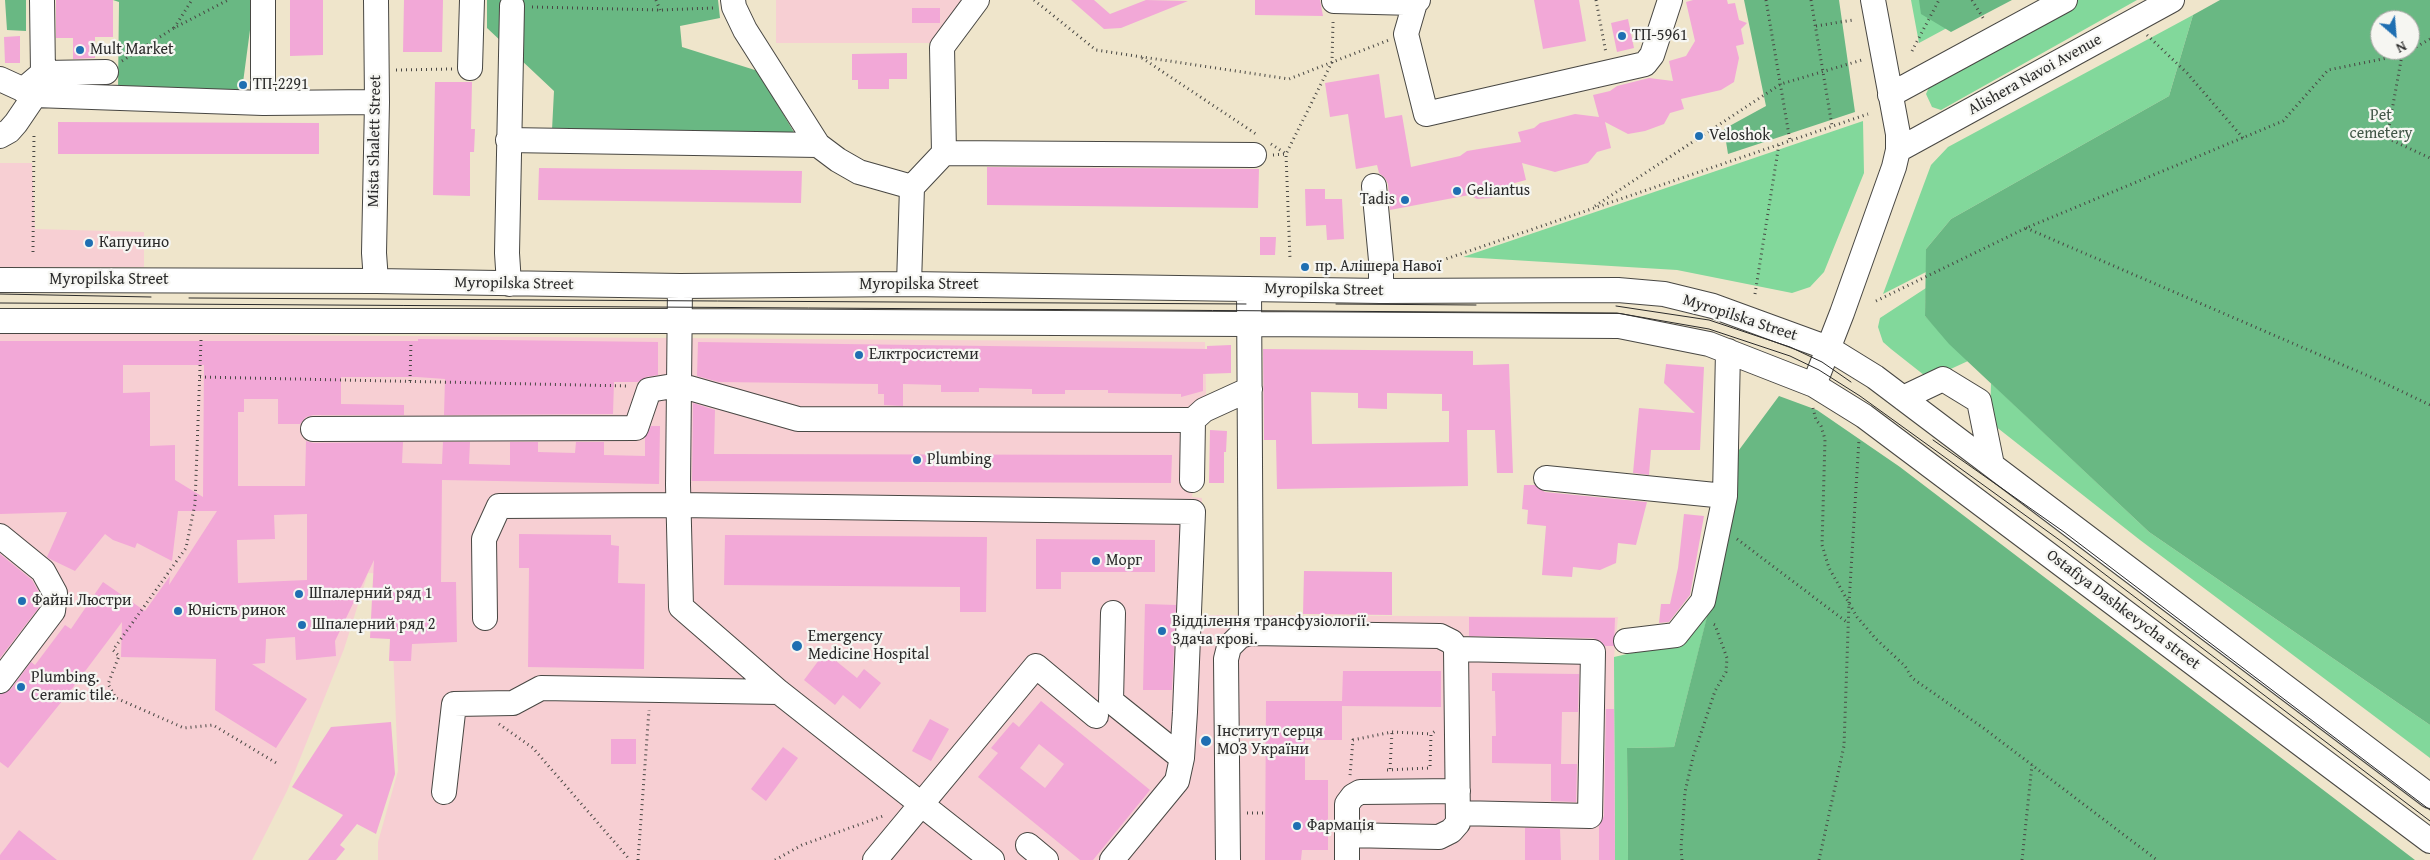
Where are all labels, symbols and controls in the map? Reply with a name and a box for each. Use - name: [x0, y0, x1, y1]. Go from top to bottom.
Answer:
- north arrow: [2370, 10, 2420, 60]
- place label: ТП-5961: [1632, 26, 1688, 46]
- marker: ТП-5961: [1616, 30, 1628, 42]
- street label: Alishera Navoi Avenue: [1965, 30, 2105, 120]
- text: N: [2393, 36, 2410, 59]
- place label: Mult Market: [90, 40, 174, 60]
- marker: Mult Market: [74, 44, 86, 56]
- place label: ТП-2291: [253, 75, 309, 95]
- street label: Mista Shalett Street: [364, 75, 386, 207]
- marker: ТП-2291: [237, 79, 249, 91]
- park label: Pet cemetery: [2350, 106, 2412, 144]
- place label: Veloshok: [1709, 126, 1770, 146]
- marker: Veloshok: [1693, 130, 1705, 142]
- place label: Geliantus: [1467, 181, 1530, 201]
- marker: Geliantus: [1451, 185, 1463, 197]
- place label: Tadis: [1360, 190, 1395, 210]
- marker: Tadis: [1399, 194, 1411, 206]
- place label: Капучино: [99, 233, 169, 253]
- marker: Капучино: [83, 237, 95, 249]
- place label: пр. Алішера Навої: [1315, 257, 1442, 277]
- marker: пр. Алішера Навої: [1299, 261, 1311, 273]
- street label: Myropilska Street: [49, 270, 169, 290]
- street label: Myropilska Street: [454, 273, 574, 295]
- street label: Myropilska Street: [859, 275, 979, 295]
- street label: Myropilska Street: [1264, 279, 1384, 301]
- street label: Myropilska Street: [1680, 290, 1800, 346]
- place label: Елктросистеми: [869, 345, 979, 365]
- marker: Елктросистеми: [853, 349, 865, 361]
- place label: Plumbing: [927, 450, 992, 470]
- marker: Plumbing: [911, 454, 923, 466]
- street label: Ostafiya Dashkevycha street: [2042, 546, 2204, 674]
- place label: Морг: [1106, 551, 1142, 571]
- marker: Морг: [1090, 555, 1102, 567]
- place label: Шпалерний ряд 1: [309, 584, 432, 604]
- marker: Шпалерний ряд 1: [293, 588, 305, 600]
- place label: Файні Люстри: [32, 591, 132, 611]
- marker: Файні Люстри: [16, 595, 28, 607]
- place label: Юність ринок: [188, 601, 285, 621]
- marker: Юність ринок: [172, 605, 184, 617]
- place label: Відділення трансфузіології. Здача крові.: [1172, 612, 1370, 650]
- place label: Шпалерний ряд 2: [312, 615, 435, 635]
- marker: Шпалерний ряд 2: [296, 619, 308, 631]
- marker: Відділення трансфузіології. Здача крові.: [1156, 625, 1168, 637]
- place label: Emergency Medicine Hospital: [808, 627, 929, 665]
- marker: Emergency Medicine Hospital: [790, 639, 804, 653]
- place label: Plumbing. Ceramic tile.: [31, 668, 115, 706]
- marker: Plumbing. Ceramic tile.: [15, 681, 27, 693]
- place label: Інститут серця МОЗ України: [1217, 722, 1323, 760]
- marker: Інститут серця МОЗ України: [1199, 734, 1213, 748]
- place label: Фармація: [1307, 816, 1374, 836]
- marker: Фармація: [1291, 820, 1303, 832]

